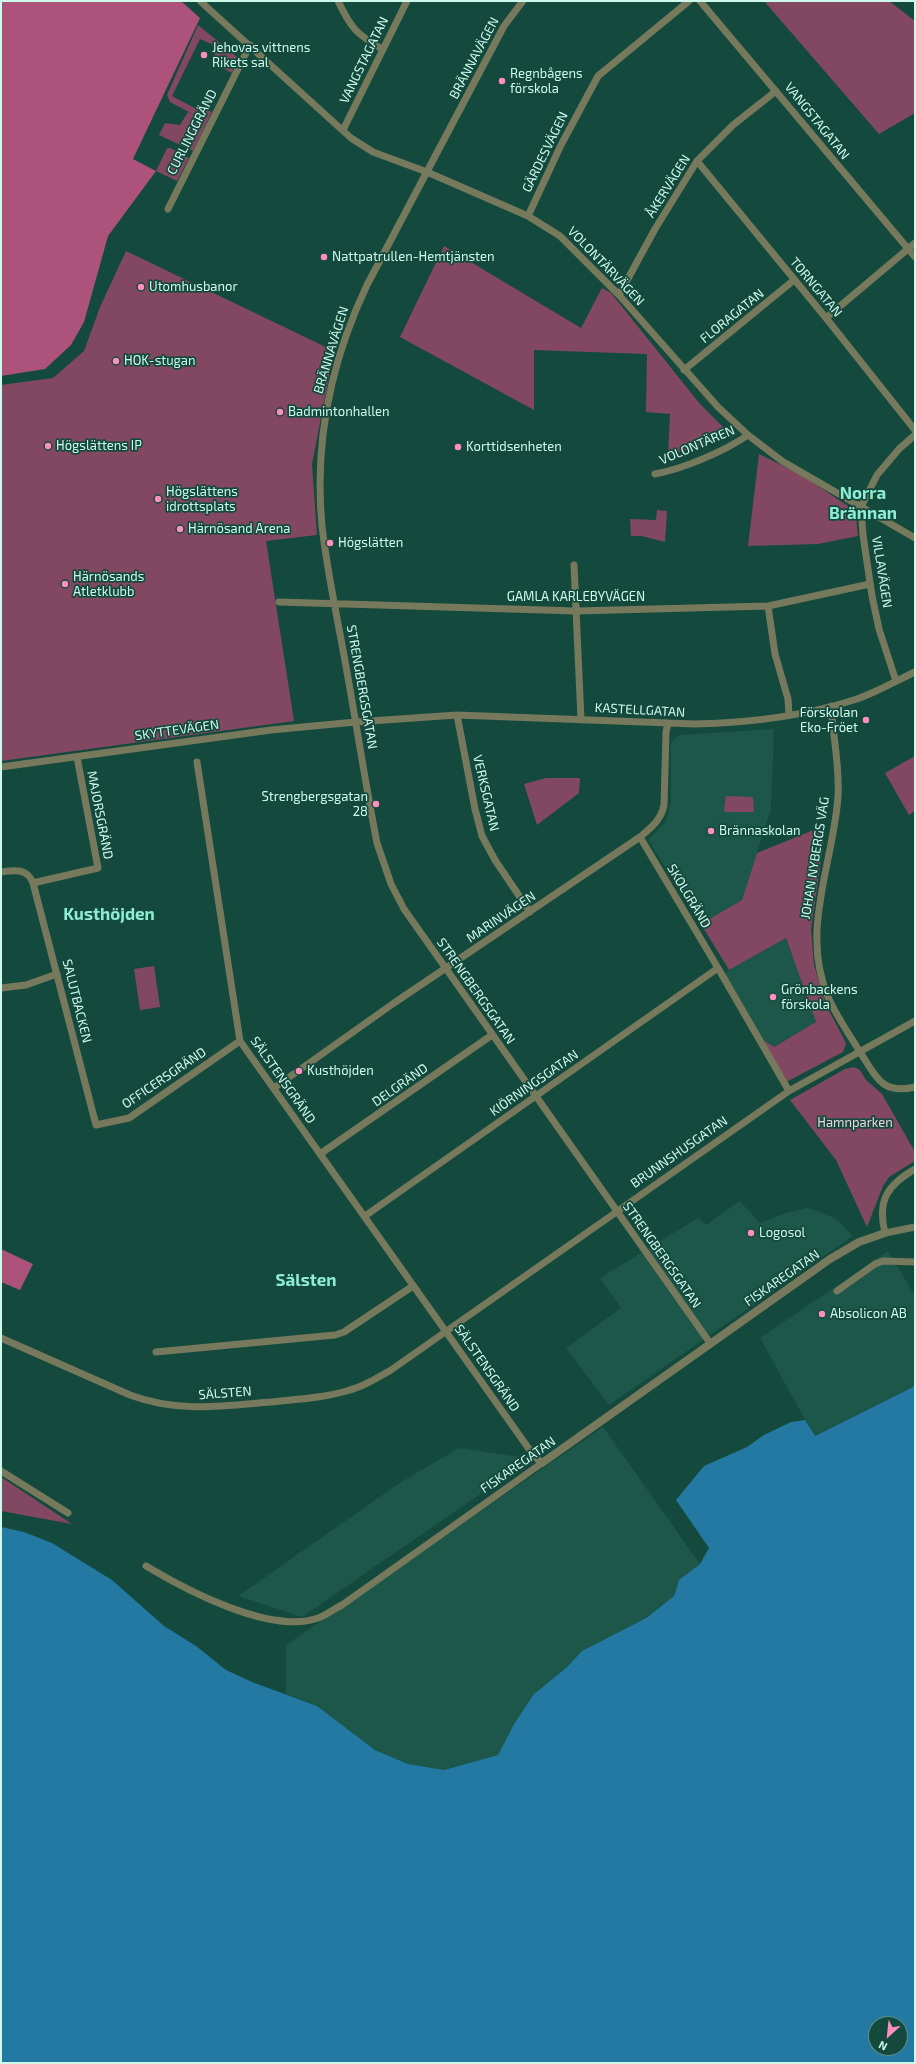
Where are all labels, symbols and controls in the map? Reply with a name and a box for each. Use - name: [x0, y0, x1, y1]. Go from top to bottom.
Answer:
- street label: VANGSTAGATAN: [336, 14, 392, 106]
- street label: BRÄNNAVÄGEN: [446, 14, 502, 102]
- place label: Jehovas vittnens Rikets sal: [212, 40, 310, 71]
- marker: Jehovas vittnens Rikets sal: [199, 50, 209, 60]
- place label: Regnbågens förskola: [510, 66, 583, 97]
- marker: Regnbågens förskola: [497, 76, 507, 86]
- street label: VANGSTAGATAN: [781, 79, 853, 163]
- street label: CURLINGGRÄND: [164, 87, 220, 177]
- street label: GÄRDESVÄGEN: [519, 109, 571, 195]
- street label: ÅKERVÄGEN: [643, 152, 693, 220]
- street label: VOLONTÄRVÄGEN: [564, 223, 648, 309]
- place label: Nattpatrullen-Hemtjänsten: [332, 249, 495, 265]
- marker: Nattpatrullen-Hemtjänsten: [319, 252, 329, 262]
- street label: TORNGATAN: [787, 254, 845, 320]
- place label: Utomhusbanor: [149, 279, 238, 295]
- marker: Utomhusbanor: [136, 282, 146, 292]
- street label: FLORAGATAN: [697, 285, 767, 347]
- street label: BRÄNNAVÄGEN: [310, 305, 352, 395]
- place label: HOK-stugan: [124, 353, 195, 369]
- marker: HOK-stugan: [111, 356, 121, 366]
- place label: Badmintonhallen: [288, 404, 390, 420]
- marker: Badmintonhallen: [275, 407, 285, 417]
- street label: VOLONTÄREN: [657, 422, 737, 468]
- place label: Högslättens IP: [56, 438, 142, 454]
- place label: Korttidsenheten: [466, 439, 562, 455]
- marker: Högslättens IP: [43, 441, 53, 451]
- marker: Korttidsenheten: [453, 442, 463, 452]
- district label: Norra Brännan: [829, 483, 897, 523]
- place label: Högslättens idrottsplats: [166, 484, 238, 515]
- marker: Högslättens idrottsplats: [153, 494, 163, 504]
- place label: Härnösand Arena: [188, 521, 290, 537]
- marker: Härnösand Arena: [175, 524, 185, 534]
- place label: Högslätten: [338, 535, 403, 551]
- street label: VILLAVÄGEN: [869, 535, 895, 609]
- marker: Högslätten: [325, 538, 335, 548]
- place label: Härnösands Atletklubb: [73, 569, 144, 600]
- marker: Härnösands Atletklubb: [60, 579, 70, 589]
- street label: GAMLA KARLEBYVÄGEN: [507, 589, 645, 605]
- street label: STRENGBERGSGATAN: [343, 624, 381, 750]
- street label: KASTELLGATAN: [594, 700, 686, 720]
- place label: Förskolan Eko-Fröet: [800, 705, 858, 736]
- marker: Förskolan Eko-Fröet: [861, 715, 871, 725]
- street label: SKYTTEVÄGEN: [134, 716, 220, 744]
- street label: VERKSGATAN: [470, 753, 502, 833]
- street label: MAJORSGRÄND: [84, 769, 116, 861]
- place label: Strengbergsgatan 28: [262, 789, 368, 820]
- street label: JOHAN NYBERGS VÄG: [798, 796, 832, 920]
- marker: Strengbergsgatan 28: [371, 799, 381, 809]
- place label: Brännaskolan: [719, 823, 801, 839]
- marker: Brännaskolan: [706, 826, 716, 836]
- street label: SKOLGRÄND: [664, 861, 714, 931]
- street label: MARINVÄGEN: [463, 888, 539, 946]
- district label: Kusthöjden: [63, 904, 155, 924]
- street label: STRENGBERGSGATAN: [434, 935, 518, 1047]
- street label: SALUTBACKEN: [59, 958, 95, 1044]
- place label: Grönbackens förskola: [781, 982, 858, 1013]
- marker: Grönbackens förskola: [768, 992, 778, 1002]
- street label: SÄLSTENSGRÄND: [247, 1033, 319, 1127]
- street label: OFFICERSGRÄND: [119, 1044, 209, 1112]
- street label: KIÖRNINGSGATAN: [487, 1047, 581, 1119]
- street label: DELGRÄND: [369, 1060, 431, 1110]
- place label: Kusthöjden: [307, 1063, 374, 1079]
- marker: Kusthöjden: [294, 1066, 304, 1076]
- street label: BRUNNSHUSGATAN: [628, 1113, 730, 1191]
- park label: Hamnparken: [817, 1115, 893, 1131]
- street label: STRENGBERGSGATAN: [620, 1199, 704, 1311]
- place label: Logosol: [759, 1225, 805, 1241]
- marker: Logosol: [746, 1228, 756, 1238]
- street label: FISKAREGATAN: [741, 1246, 823, 1310]
- district label: Sälsten: [275, 1270, 337, 1290]
- place label: Absolicon AB: [830, 1306, 907, 1322]
- marker: Absolicon AB: [817, 1309, 827, 1319]
- street label: SÄLSTENSGRÄND: [451, 1321, 523, 1415]
- street label: SÄLSTEN: [198, 1383, 252, 1403]
- street label: FISKAREGATAN: [477, 1433, 559, 1497]
- north arrow: [868, 2016, 908, 2056]
- text: N: [876, 2039, 889, 2054]

